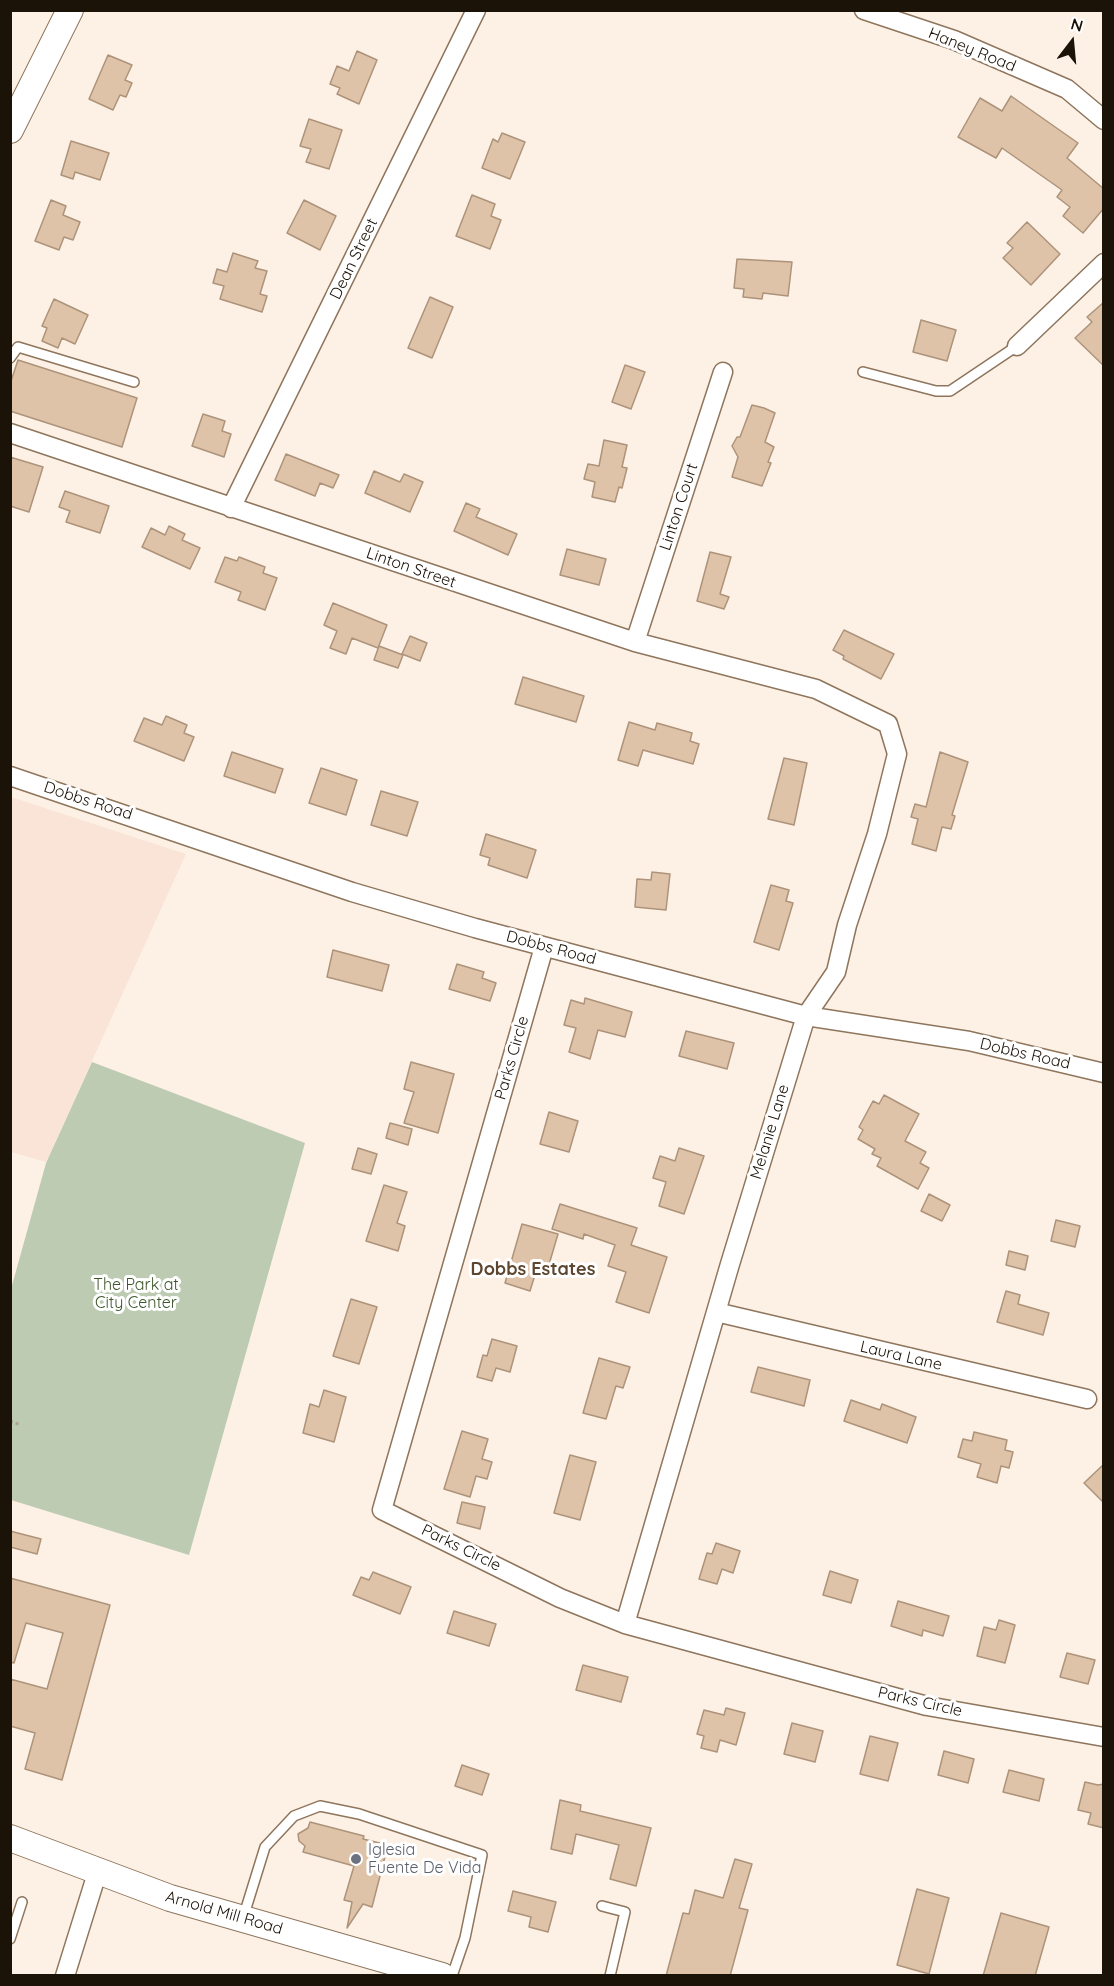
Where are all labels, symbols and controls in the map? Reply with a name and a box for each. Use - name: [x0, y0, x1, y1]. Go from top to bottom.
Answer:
- north arrow: [1042, 12, 1102, 72]
- text: N: [1069, 13, 1085, 36]
- street label: Haney Road: [925, 24, 1019, 76]
- street label: Dean Street: [326, 215, 382, 303]
- street label: Linton Court: [656, 461, 702, 553]
- street label: Linton Street: [364, 544, 458, 592]
- street label: Dobbs Road: [41, 778, 135, 824]
- street label: Dobbs Road: [504, 927, 598, 969]
- street label: Parks Circle: [491, 1014, 533, 1102]
- street label: Dobbs Road: [978, 1034, 1072, 1074]
- street label: Melanie Lane: [746, 1082, 794, 1182]
- district label: Dobbs Estates: [471, 1259, 595, 1281]
- park label: The Park at City Center: [93, 1275, 179, 1313]
- street label: Laura Lane: [858, 1337, 944, 1375]
- street label: Parks Circle: [418, 1520, 504, 1576]
- street label: Parks Circle: [876, 1683, 964, 1721]
- place label: Iglesia Fuente De Vida: [368, 1840, 481, 1878]
- marker: Iglesia Fuente De Vida: [349, 1852, 363, 1866]
- street label: Arnold Mill Road: [163, 1887, 285, 1939]

